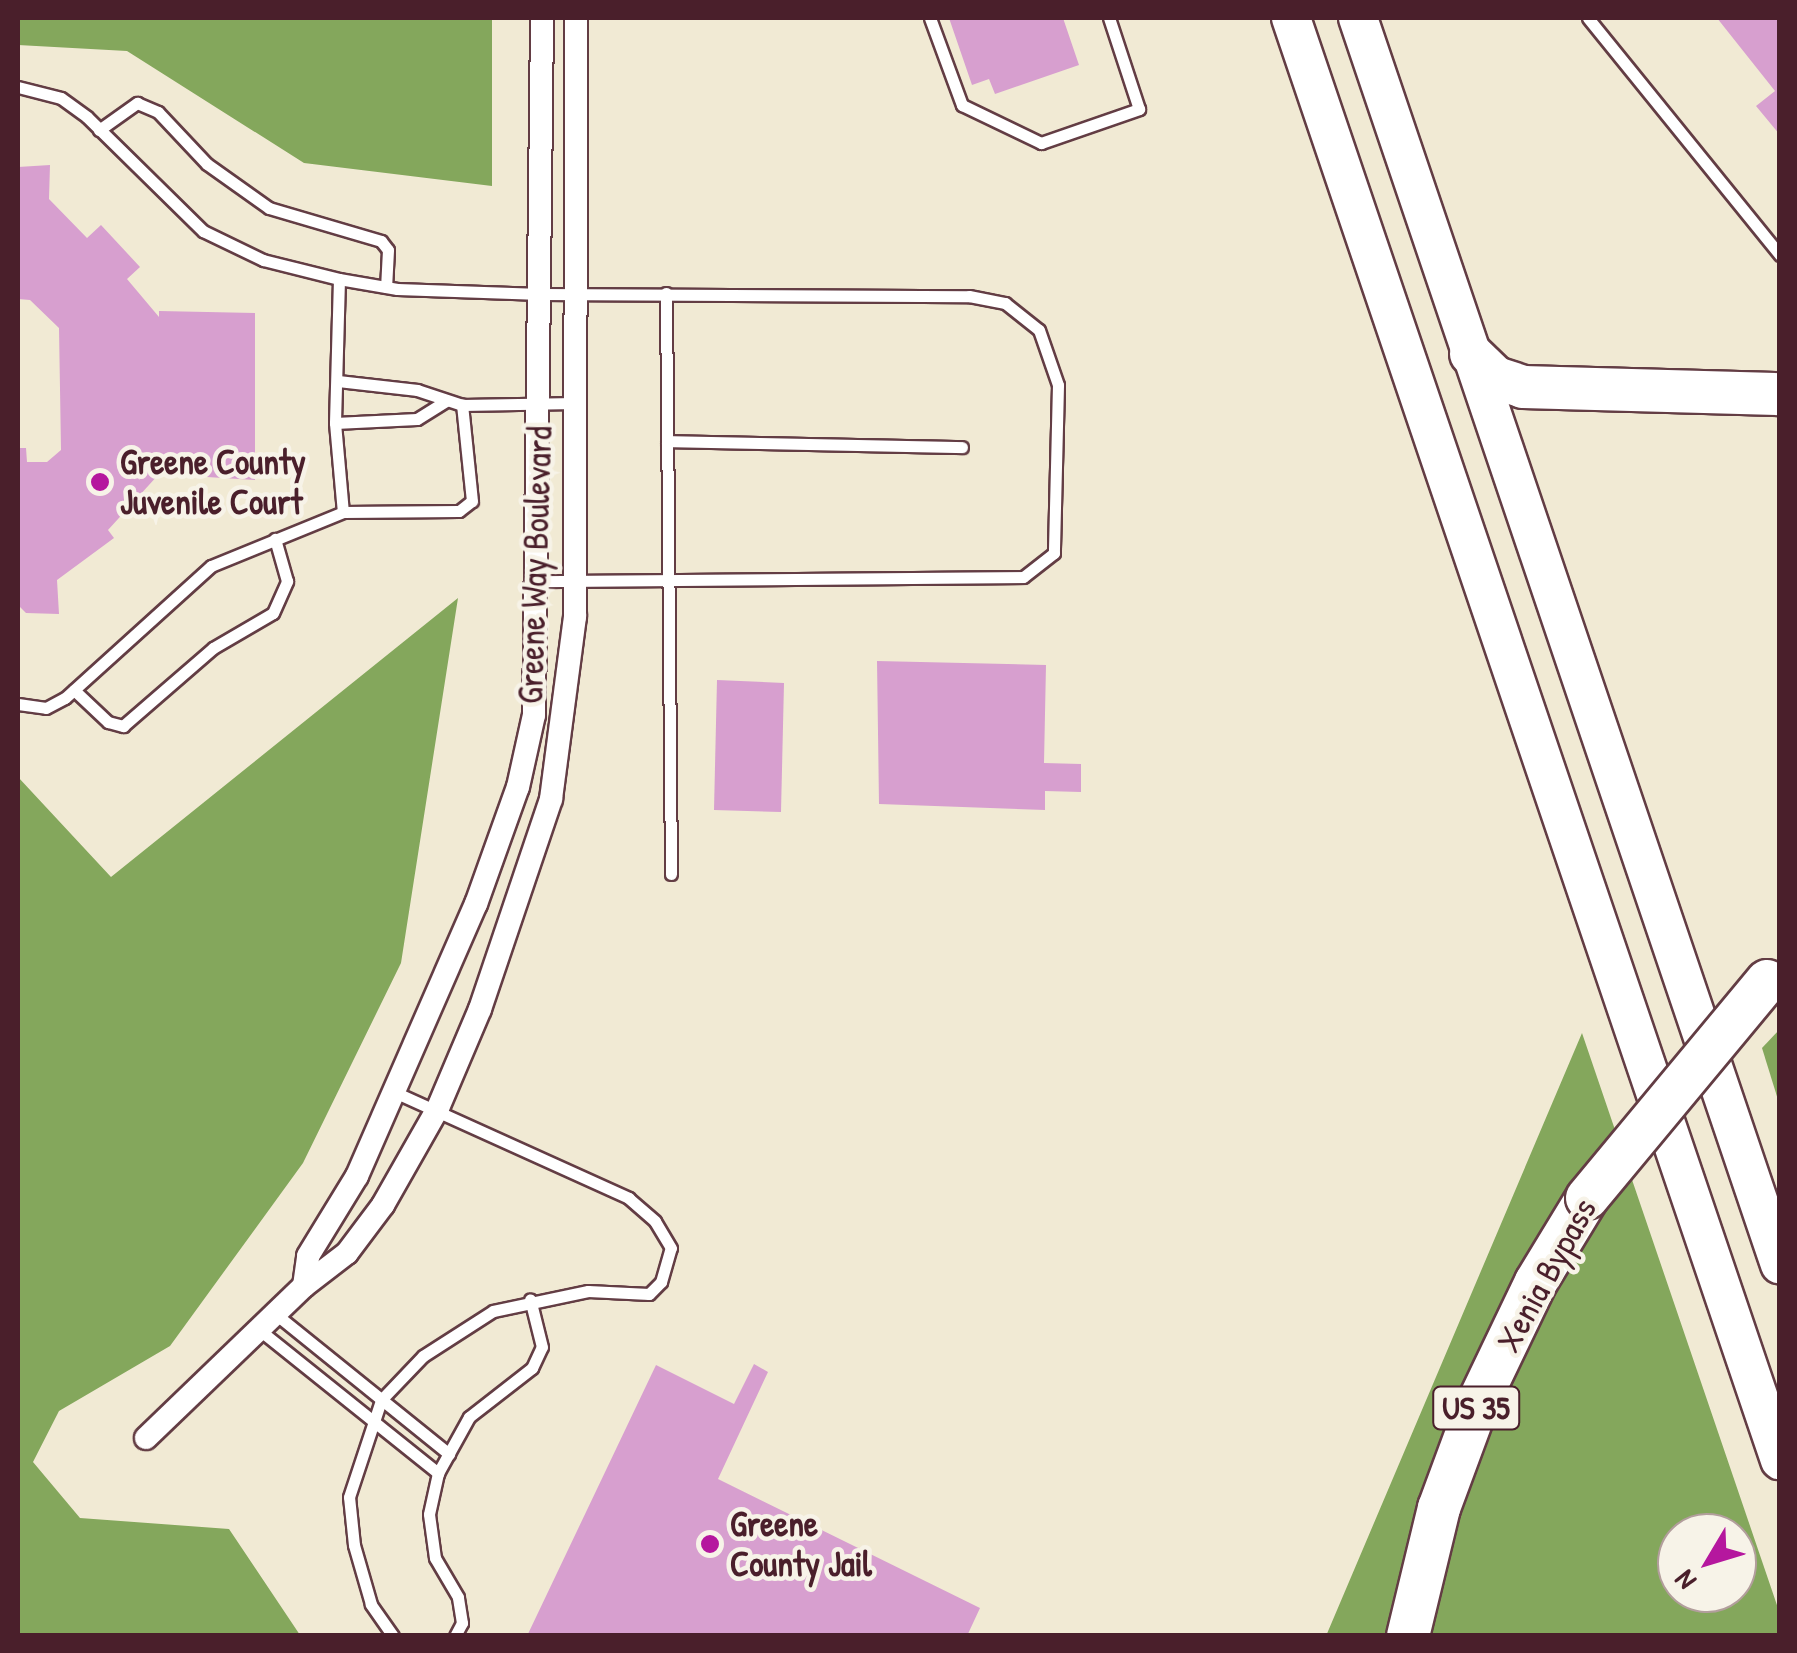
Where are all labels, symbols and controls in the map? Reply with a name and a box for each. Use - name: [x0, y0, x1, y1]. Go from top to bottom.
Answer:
- street label: Greene Way Boulevard: [509, 425, 561, 705]
- place label: Greene County Juvenile Court: [120, 441, 306, 523]
- marker: Greene County Juvenile Court: [89, 471, 111, 493]
- street label: Xenia Bypass: [1487, 1191, 1605, 1359]
- road number: US 35: [1431, 1381, 1521, 1435]
- place label: Greene County Jail: [730, 1503, 872, 1585]
- north arrow: [1657, 1513, 1757, 1613]
- marker: Greene County Jail: [699, 1533, 721, 1555]
- text: N: [1665, 1563, 1704, 1598]

